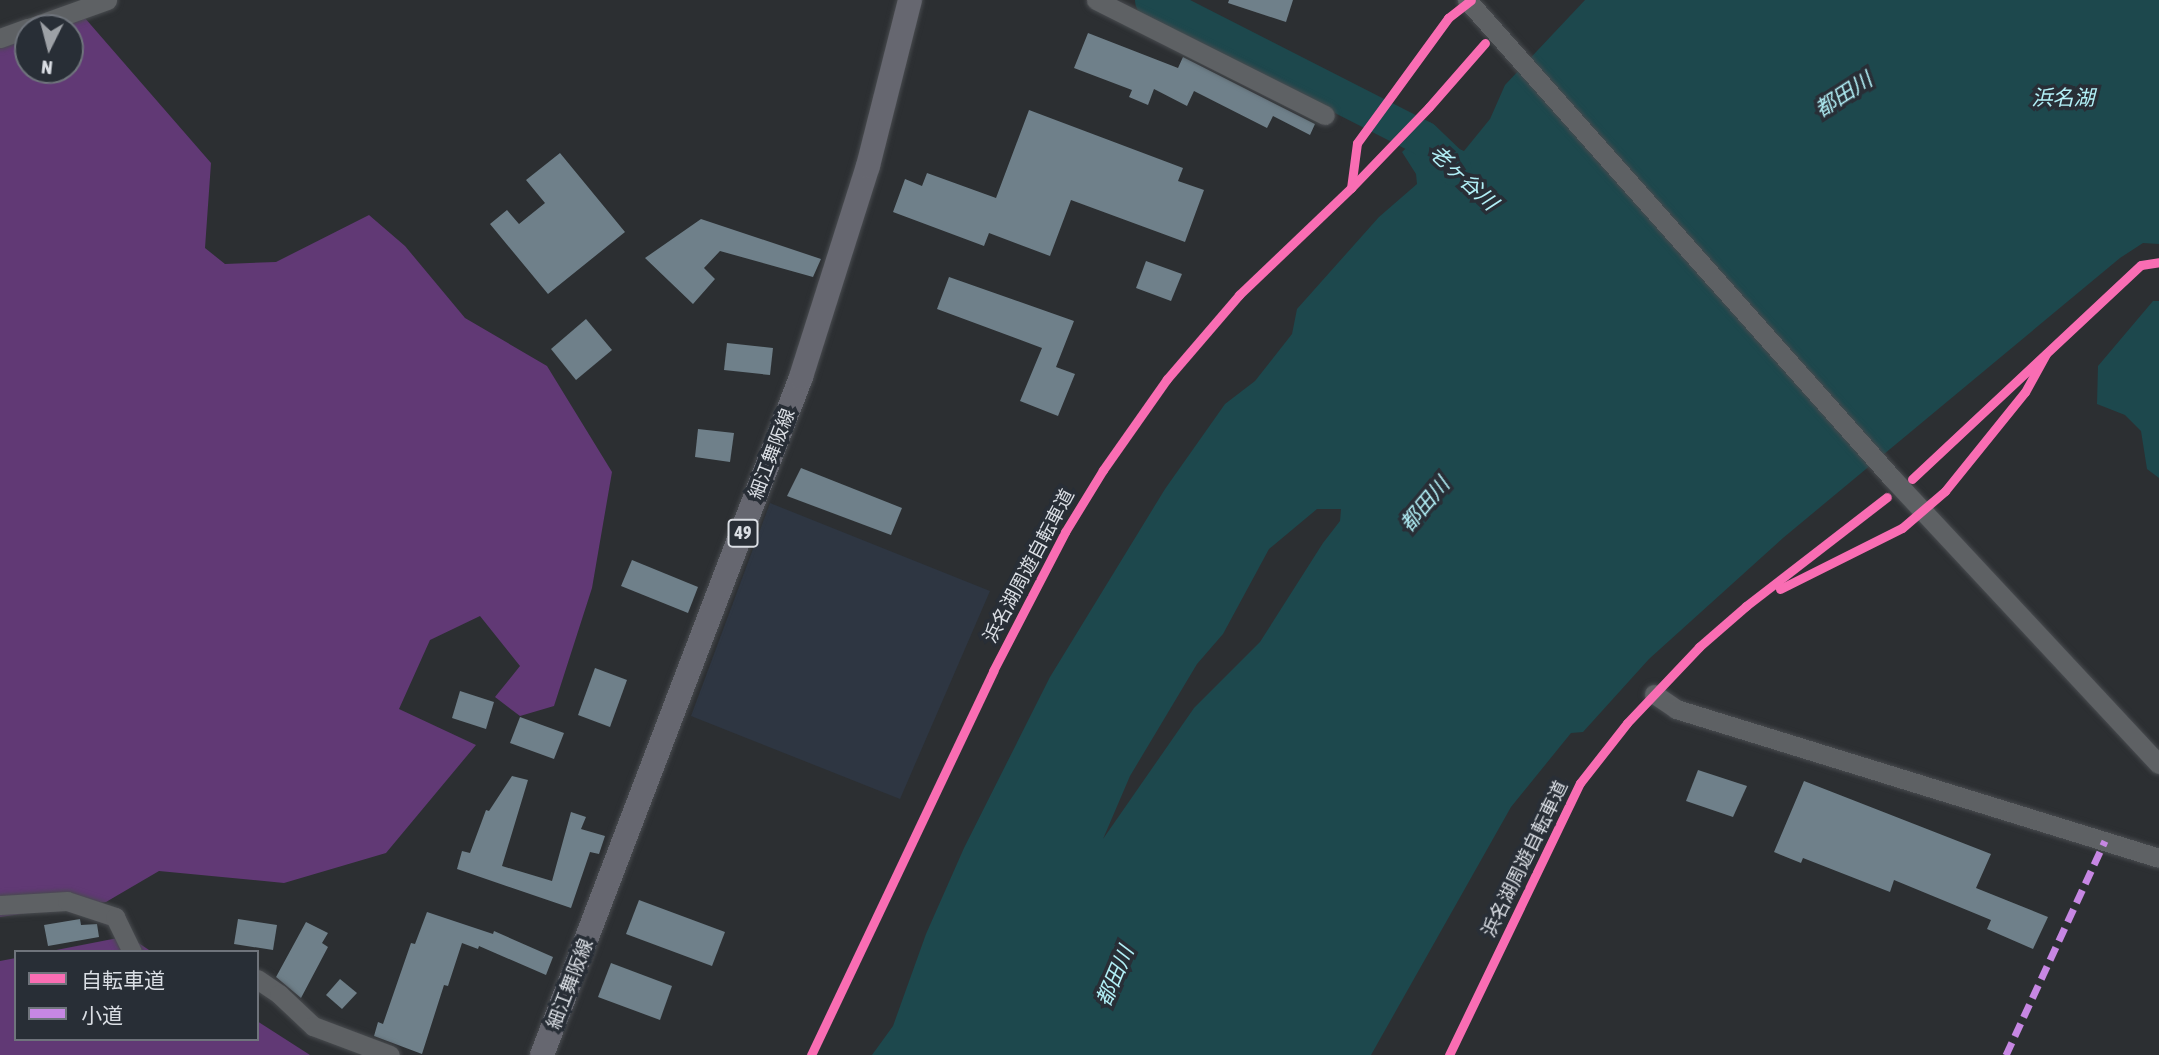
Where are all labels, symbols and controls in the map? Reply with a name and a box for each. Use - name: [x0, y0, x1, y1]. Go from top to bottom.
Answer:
- north arrow: [14, 14, 84, 84]
- text: N: [40, 56, 54, 79]
- water label: 都田川: [1810, 66, 1876, 122]
- water label: 浜名湖: [2032, 84, 2094, 110]
- water label: 老ヶ谷川: [1425, 139, 1503, 215]
- street label: 細江舞阪線: [744, 406, 800, 502]
- water label: 都田川: [1394, 472, 1454, 536]
- street label: 浜名湖周遊自転車道: [979, 485, 1079, 647]
- road number: 49: [727, 518, 759, 548]
- street label: 浜名湖周遊自転車道: [1477, 777, 1573, 941]
- street label: 細江舞阪線: [542, 936, 598, 1032]
- water label: 都田川: [1090, 942, 1138, 1010]
- legend: [14, 950, 259, 1041]
- text: 自転車道: [81, 968, 165, 992]
- text: 小道: [81, 1003, 123, 1027]

